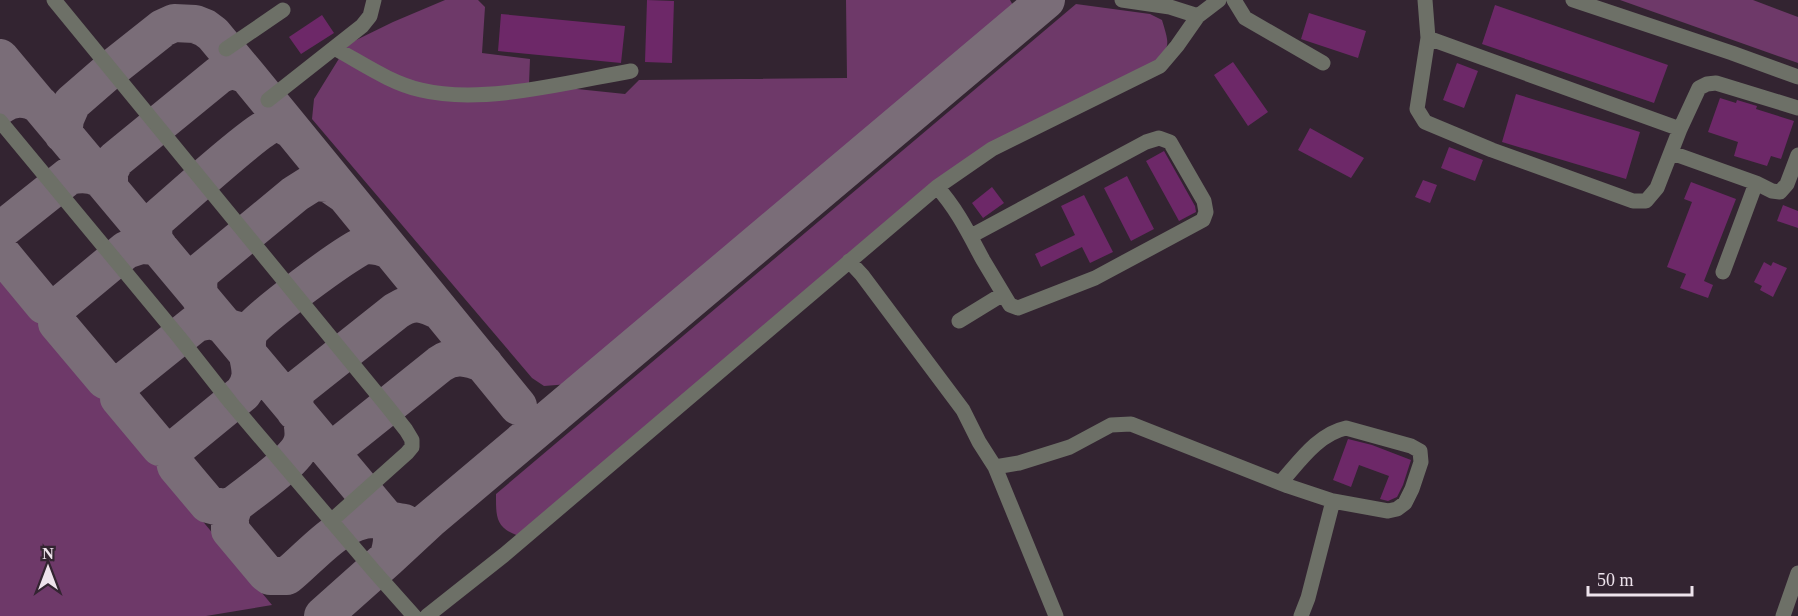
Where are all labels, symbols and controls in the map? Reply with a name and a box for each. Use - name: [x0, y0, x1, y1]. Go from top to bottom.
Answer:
- north arrow: [18, 538, 78, 598]
- text: N: [42, 545, 54, 562]
- scale bar: [1588, 559, 1692, 597]
- text: 50 m: [1597, 570, 1634, 590]

